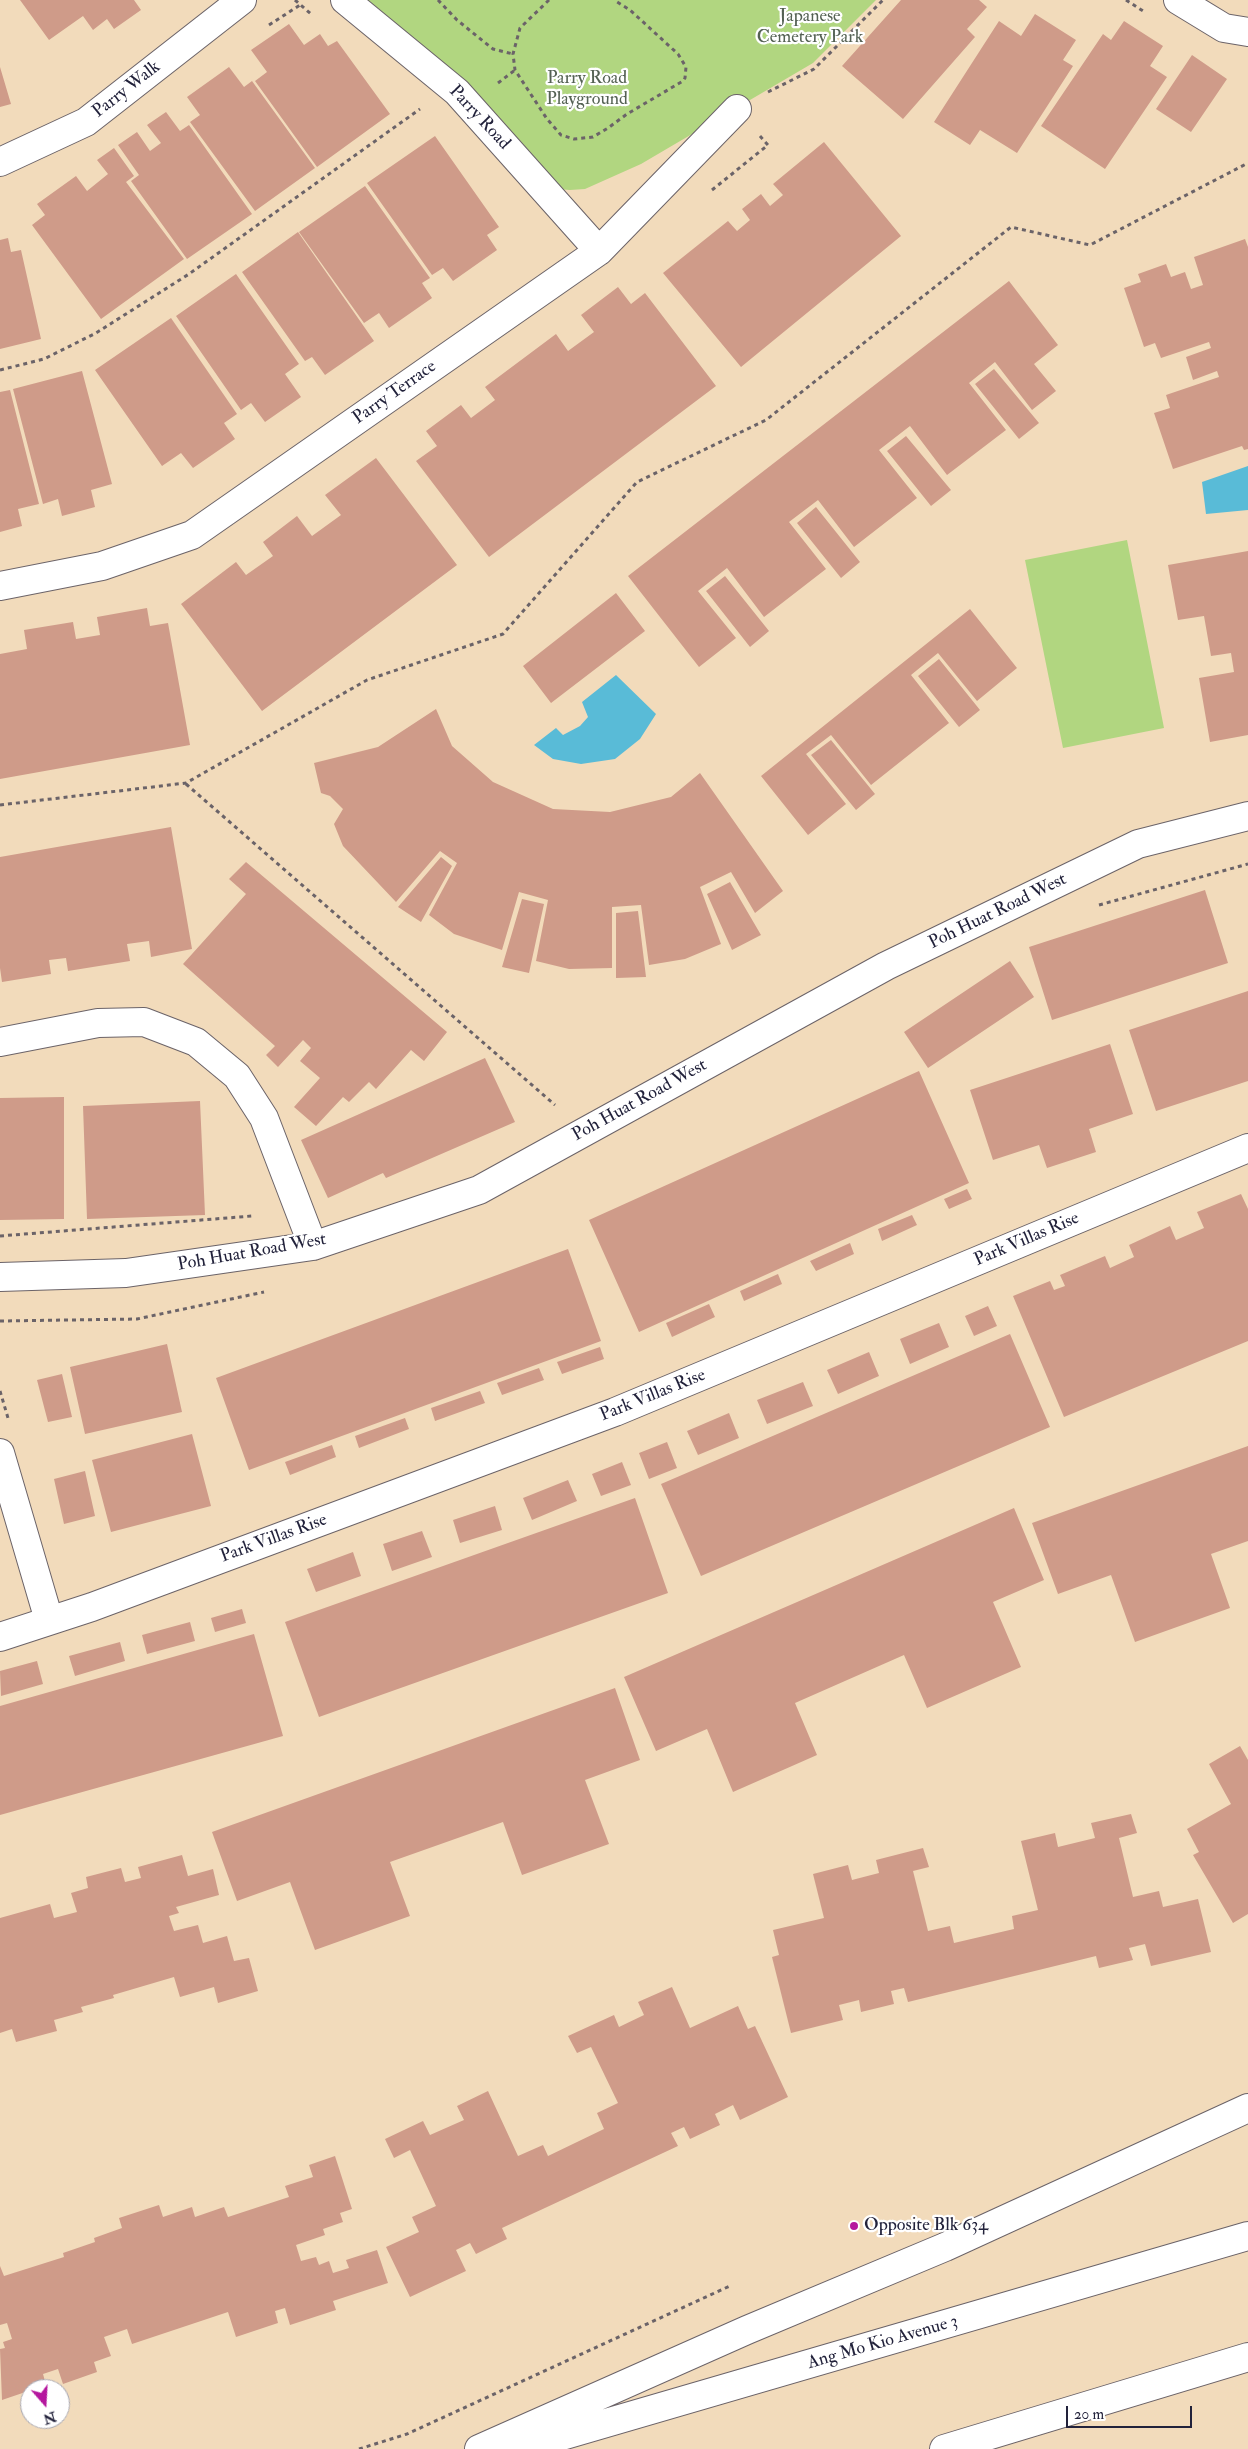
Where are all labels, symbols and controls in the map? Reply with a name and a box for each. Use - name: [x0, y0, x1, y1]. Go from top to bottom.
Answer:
- park label: Japanese Cemetery Park: [757, 6, 863, 48]
- street label: Parry Walk: [89, 57, 165, 123]
- park label: Parry Road Playground: [546, 68, 628, 110]
- street label: Parry Road: [444, 81, 514, 155]
- street label: Parry Terrace: [349, 356, 441, 430]
- street label: Poh Huat Road West: [926, 869, 1070, 955]
- street label: Poh Huat Road West: [569, 1055, 711, 1147]
- street label: Park Villas Rise: [971, 1208, 1083, 1272]
- street label: Poh Huat Road West: [176, 1229, 328, 1277]
- street label: Park Villas Rise: [597, 1365, 709, 1427]
- street label: Park Villas Rise: [218, 1510, 330, 1568]
- place label: Opposite Blk 634: [864, 2215, 988, 2237]
- marker: Opposite Blk 634: [848, 2220, 860, 2232]
- street label: Ang Mo Kio Avenue 3: [805, 2311, 961, 2375]
- north arrow: [20, 2379, 70, 2429]
- scale bar: [1068, 2396, 1194, 2428]
- text: 20 m: [1074, 2405, 1104, 2424]
- text: N: [41, 2408, 58, 2428]

